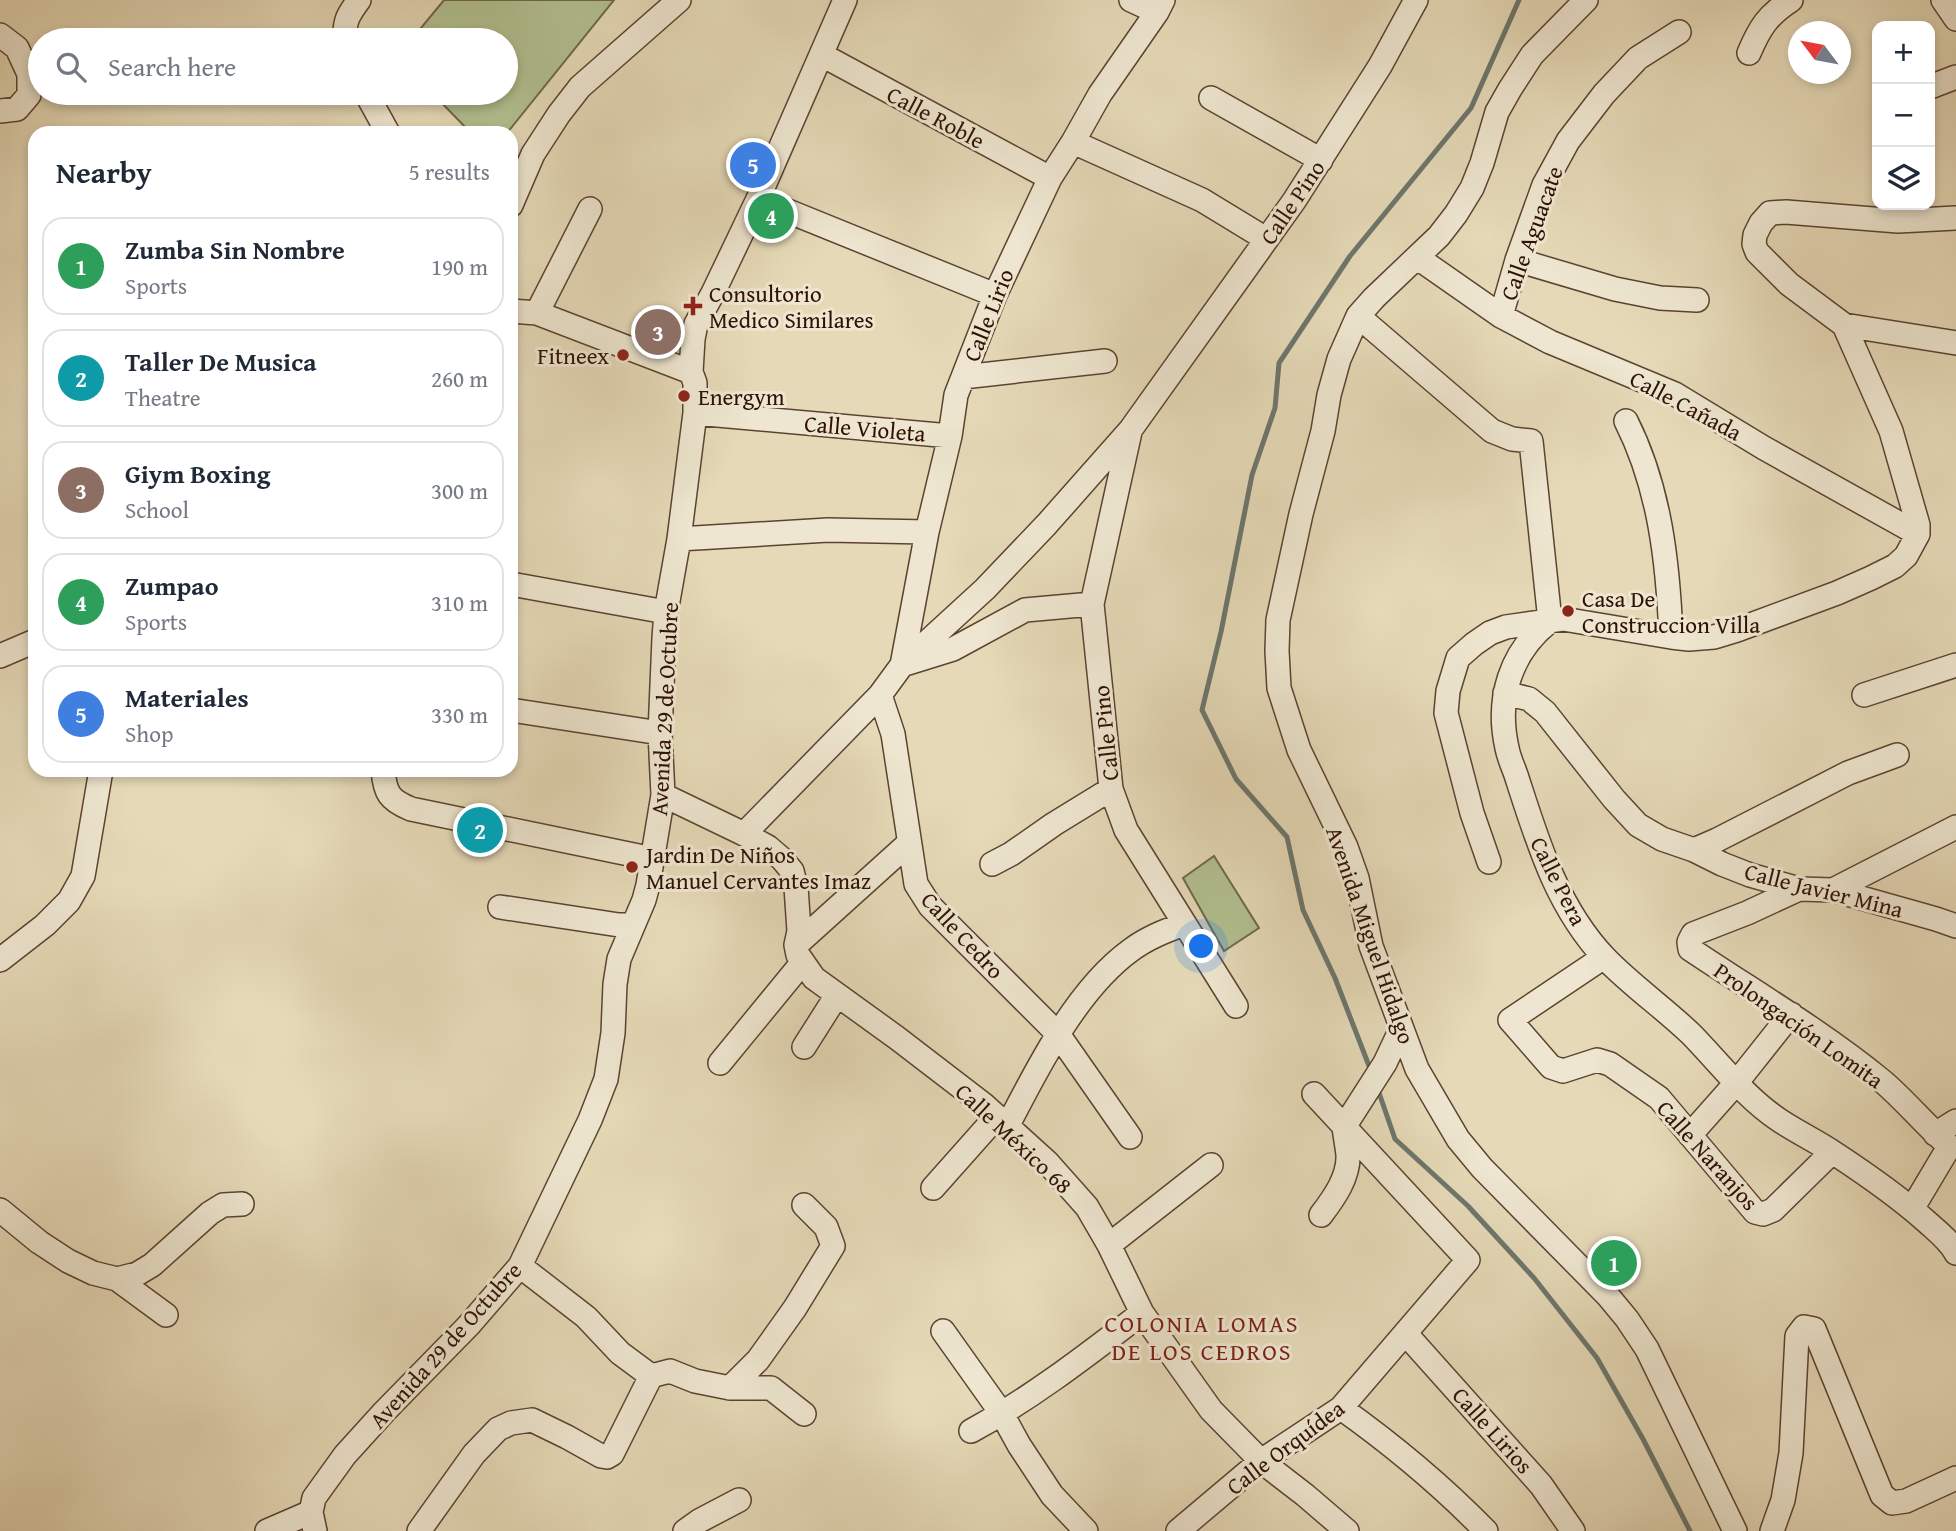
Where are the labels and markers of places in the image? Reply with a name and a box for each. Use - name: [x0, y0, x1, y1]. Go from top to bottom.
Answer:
- pin: 5: [730, 139, 776, 191]
- pin: 4: [748, 190, 794, 242]
- place label: Consultorio Medico Similares: [709, 277, 874, 336]
- marker: Consultorio Medico Similares: [683, 296, 703, 316]
- pin: 3: [635, 306, 681, 358]
- place label: Fitneex: [537, 339, 609, 372]
- marker: Fitneex: [615, 347, 631, 363]
- place label: Energym: [698, 380, 785, 413]
- marker: Energym: [676, 388, 692, 404]
- place label: Casa De Construccion Villa: [1582, 582, 1760, 641]
- marker: Casa De Construccion Villa: [1560, 603, 1576, 619]
- pin: 2: [457, 804, 503, 856]
- place label: Jardin De Niños Manuel Cervantes Imaz: [643, 838, 871, 897]
- marker: Jardin De Niños Manuel Cervantes Imaz: [624, 859, 640, 875]
- pin: 1: [1591, 1237, 1637, 1289]

